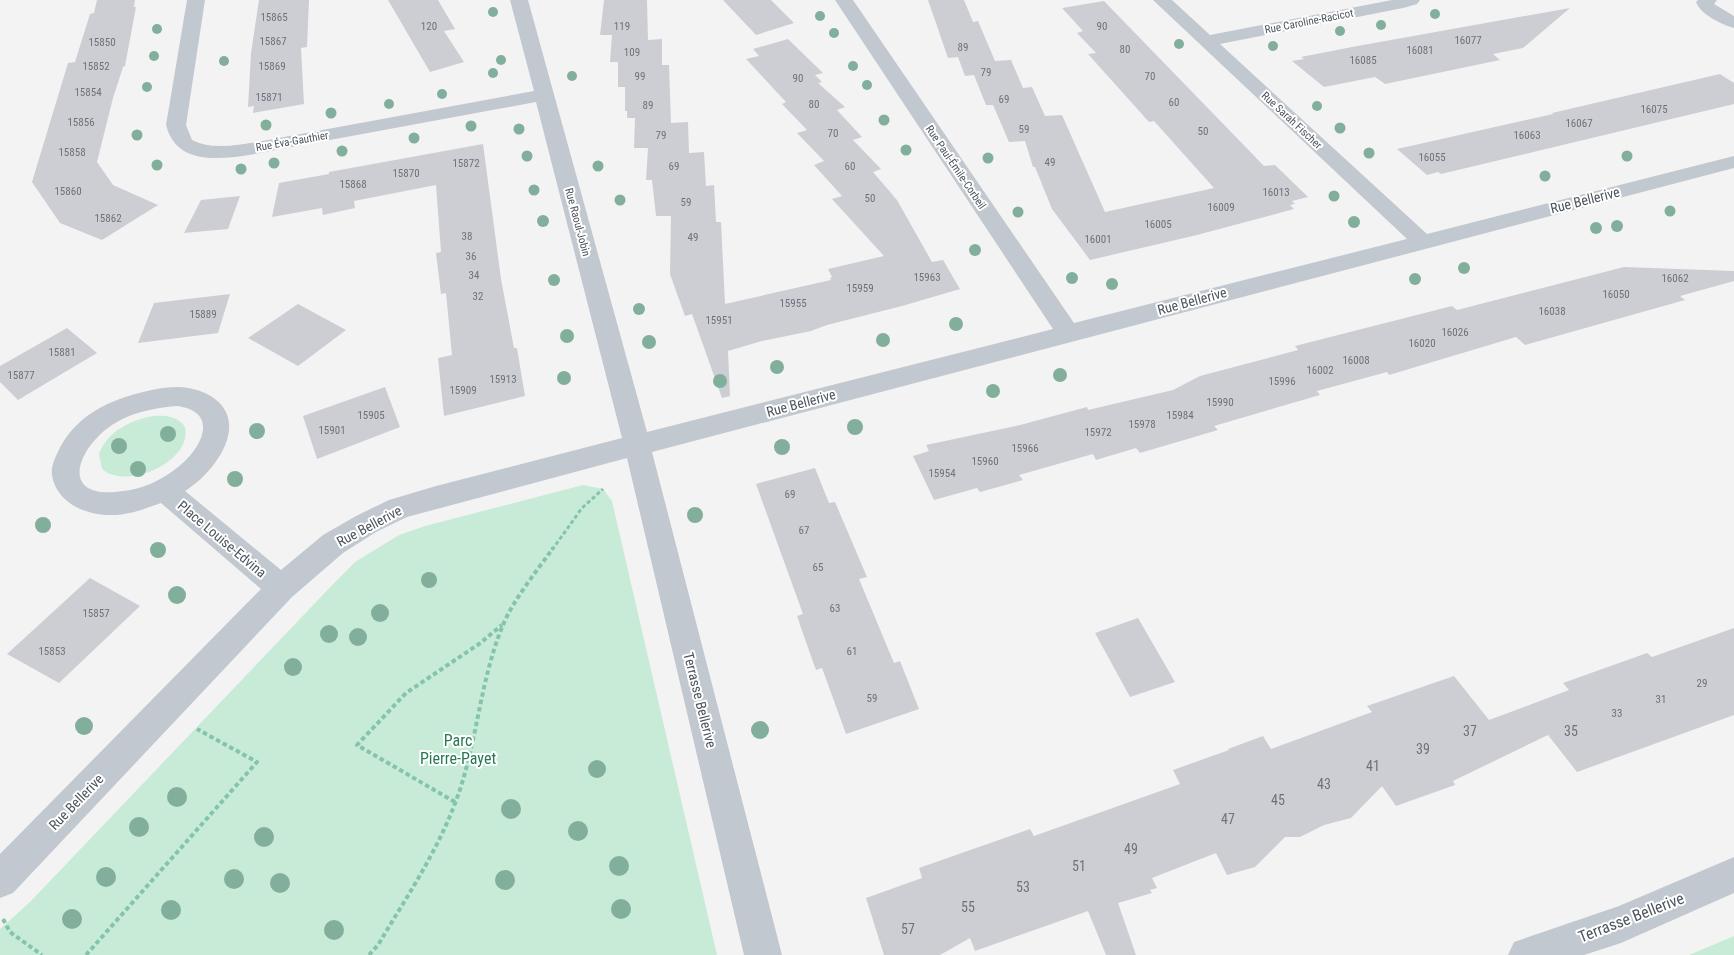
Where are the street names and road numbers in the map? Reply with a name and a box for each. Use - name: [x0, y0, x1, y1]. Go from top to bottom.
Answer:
- street label: Rue Caroline-Racicot: [1264, 7, 1354, 36]
- street label: Rue Sarah Fischer: [1259, 89, 1325, 152]
- street label: Rue Paul-Émile-Corbeil: [923, 123, 988, 212]
- street label: Rue Éva-Gauthier: [255, 129, 330, 154]
- street label: Rue Bellerive: [1549, 184, 1622, 216]
- street label: Rue Raoul-Jobin: [562, 187, 593, 258]
- street label: Rue Bellerive: [1156, 284, 1229, 318]
- street label: Rue Bellerive: [765, 386, 838, 420]
- street label: Place Louise-Edvina: [175, 497, 269, 581]
- street label: Rue Bellerive: [334, 502, 405, 550]
- street label: Terrasse Bellerive: [680, 651, 720, 750]
- street label: Rue Bellerive: [46, 771, 107, 833]
- street label: Terrasse Bellerive: [1576, 889, 1687, 946]

